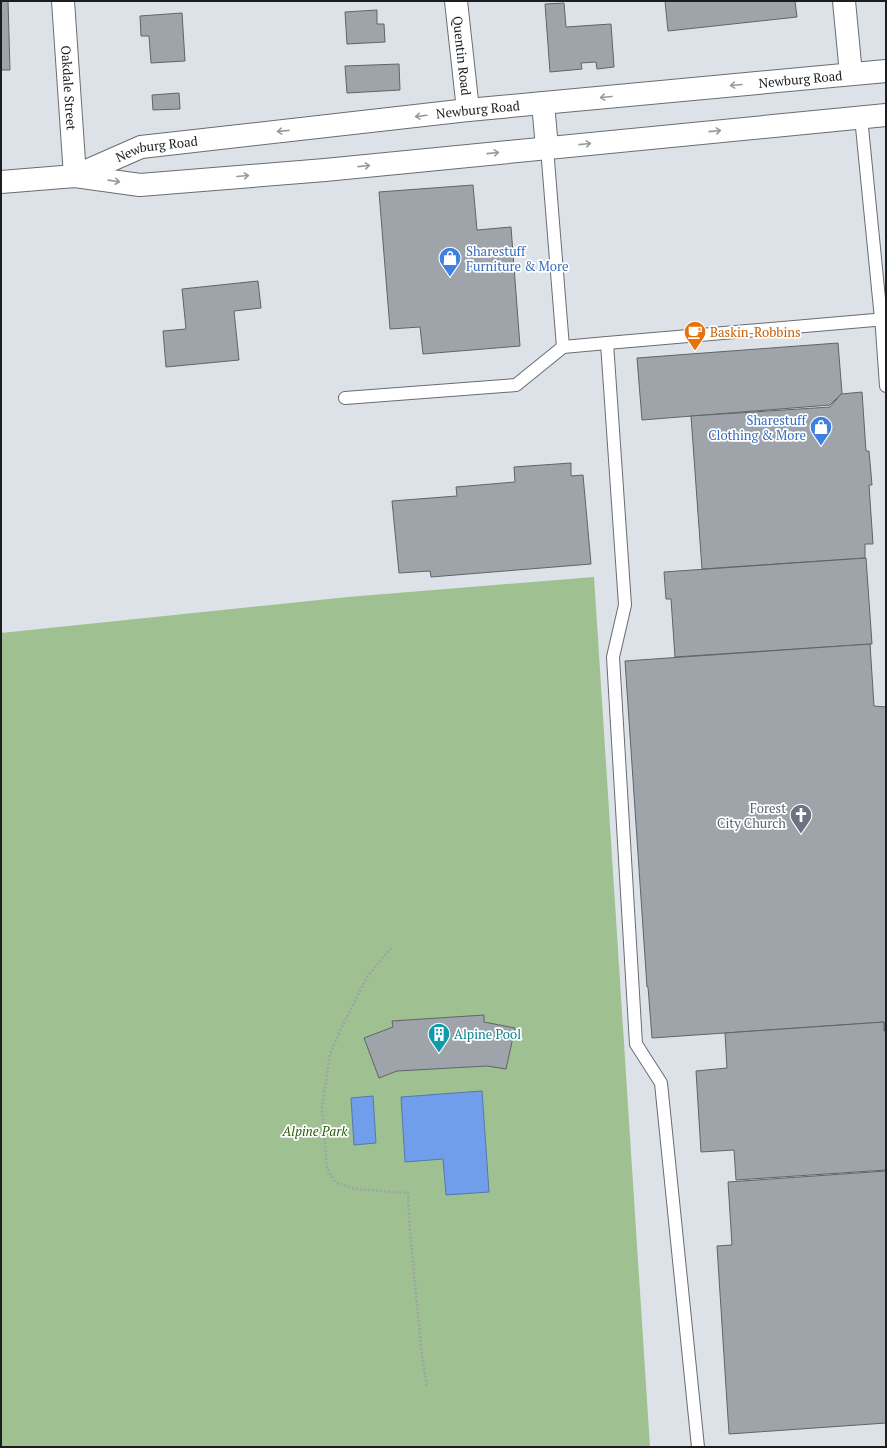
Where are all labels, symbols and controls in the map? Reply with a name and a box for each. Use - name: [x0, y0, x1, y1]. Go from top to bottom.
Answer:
- street label: Quentin Road: [449, 15, 475, 96]
- street label: Oakdale Street: [57, 45, 81, 131]
- street label: Newburg Road: [758, 66, 843, 92]
- one-way arrow: [730, 81, 743, 89]
- one-way arrow: [600, 94, 613, 101]
- street label: Newburg Road: [435, 96, 521, 123]
- one-way arrow: [415, 112, 428, 119]
- one-way arrow: [277, 127, 290, 135]
- one-way arrow: [708, 128, 721, 135]
- street label: Newburg Road: [113, 132, 199, 166]
- one-way arrow: [578, 140, 591, 148]
- one-way arrow: [486, 150, 499, 157]
- one-way arrow: [357, 162, 370, 170]
- one-way arrow: [236, 173, 249, 180]
- one-way arrow: [107, 177, 120, 185]
- place label: Sharestuff Furniture & More: [466, 242, 569, 275]
- shop icon: Sharestuff Furniture & More: [437, 245, 463, 278]
- cafe icon: Baskin-Robbins: [682, 319, 708, 352]
- place label: Baskin-Robbins: [710, 323, 801, 341]
- place label: Sharestuff Clothing & More: [708, 411, 808, 444]
- shop icon: Sharestuff Clothing & More: [808, 414, 834, 447]
- place label: Forest City Church: [717, 799, 786, 832]
- church icon: Forest City Church: [788, 802, 814, 835]
- building icon: Alpine Pool: [426, 1021, 452, 1054]
- place label: Alpine Pool: [454, 1025, 521, 1043]
- park label: Alpine Park: [282, 1122, 348, 1140]

